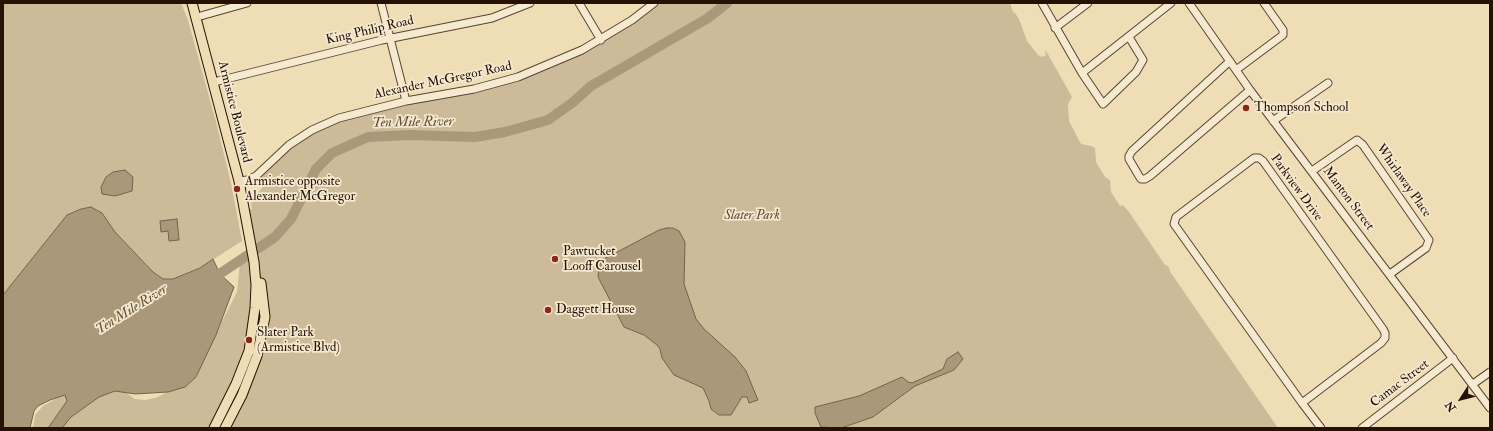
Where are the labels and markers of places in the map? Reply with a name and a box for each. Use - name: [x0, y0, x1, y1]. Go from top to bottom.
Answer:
- place label: Thompson School: [1254, 100, 1349, 116]
- marker: Thompson School: [1241, 103, 1251, 113]
- place label: Armistice opposite Alexander McGregor: [245, 174, 355, 205]
- marker: Armistice opposite Alexander McGregor: [232, 184, 242, 194]
- place label: Pawtucket Looff Carousel: [563, 244, 641, 275]
- marker: Pawtucket Looff Carousel: [550, 254, 560, 264]
- place label: Daggett House: [556, 302, 635, 318]
- marker: Daggett House: [543, 305, 553, 315]
- place label: Slater Park (Armistice Blvd): [257, 325, 340, 356]
- marker: Slater Park (Armistice Blvd): [244, 335, 254, 345]

